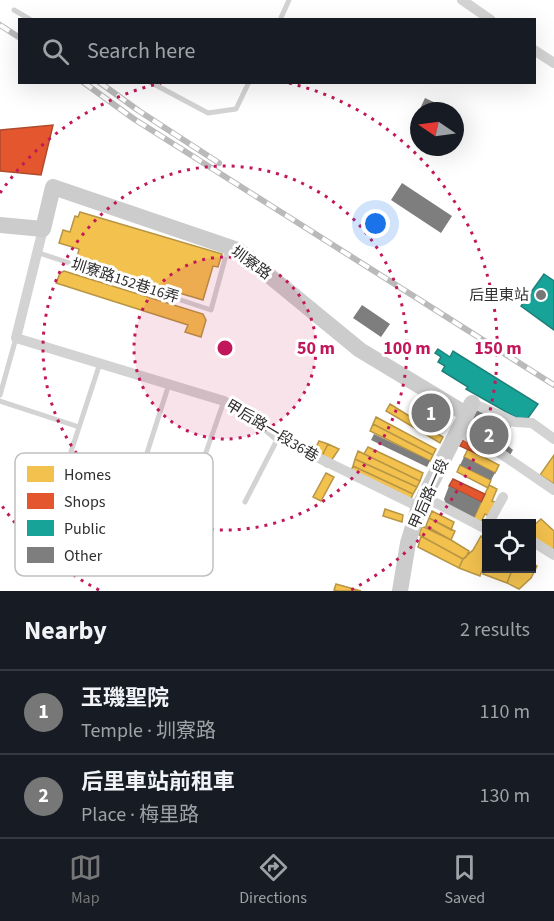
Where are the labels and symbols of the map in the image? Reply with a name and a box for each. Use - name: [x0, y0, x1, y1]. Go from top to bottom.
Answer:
- north arrow: [410, 102, 464, 156]
- your location: [361, 209, 390, 238]
- street label: 圳寮路: [227, 241, 275, 285]
- street label: 圳寮路152巷16弄: [68, 254, 182, 308]
- place label: 后里東站: [469, 285, 529, 306]
- marker: 后里東站: [534, 288, 548, 302]
- text: 50 m: [297, 336, 335, 361]
- text: 100 m: [383, 336, 431, 361]
- text: 150 m: [474, 336, 522, 361]
- centre of rings: [215, 338, 235, 358]
- pin: 1: [412, 390, 450, 436]
- street label: 甲后路一段36巷: [222, 395, 322, 467]
- pin: 2: [470, 412, 508, 458]
- legend: [15, 453, 213, 576]
- street label: 甲后路一段: [404, 455, 454, 533]
- text: Homes: [64, 464, 111, 486]
- text: Shops: [64, 491, 106, 513]
- text: Public: [64, 518, 106, 540]
- text: Other: [64, 545, 103, 567]

